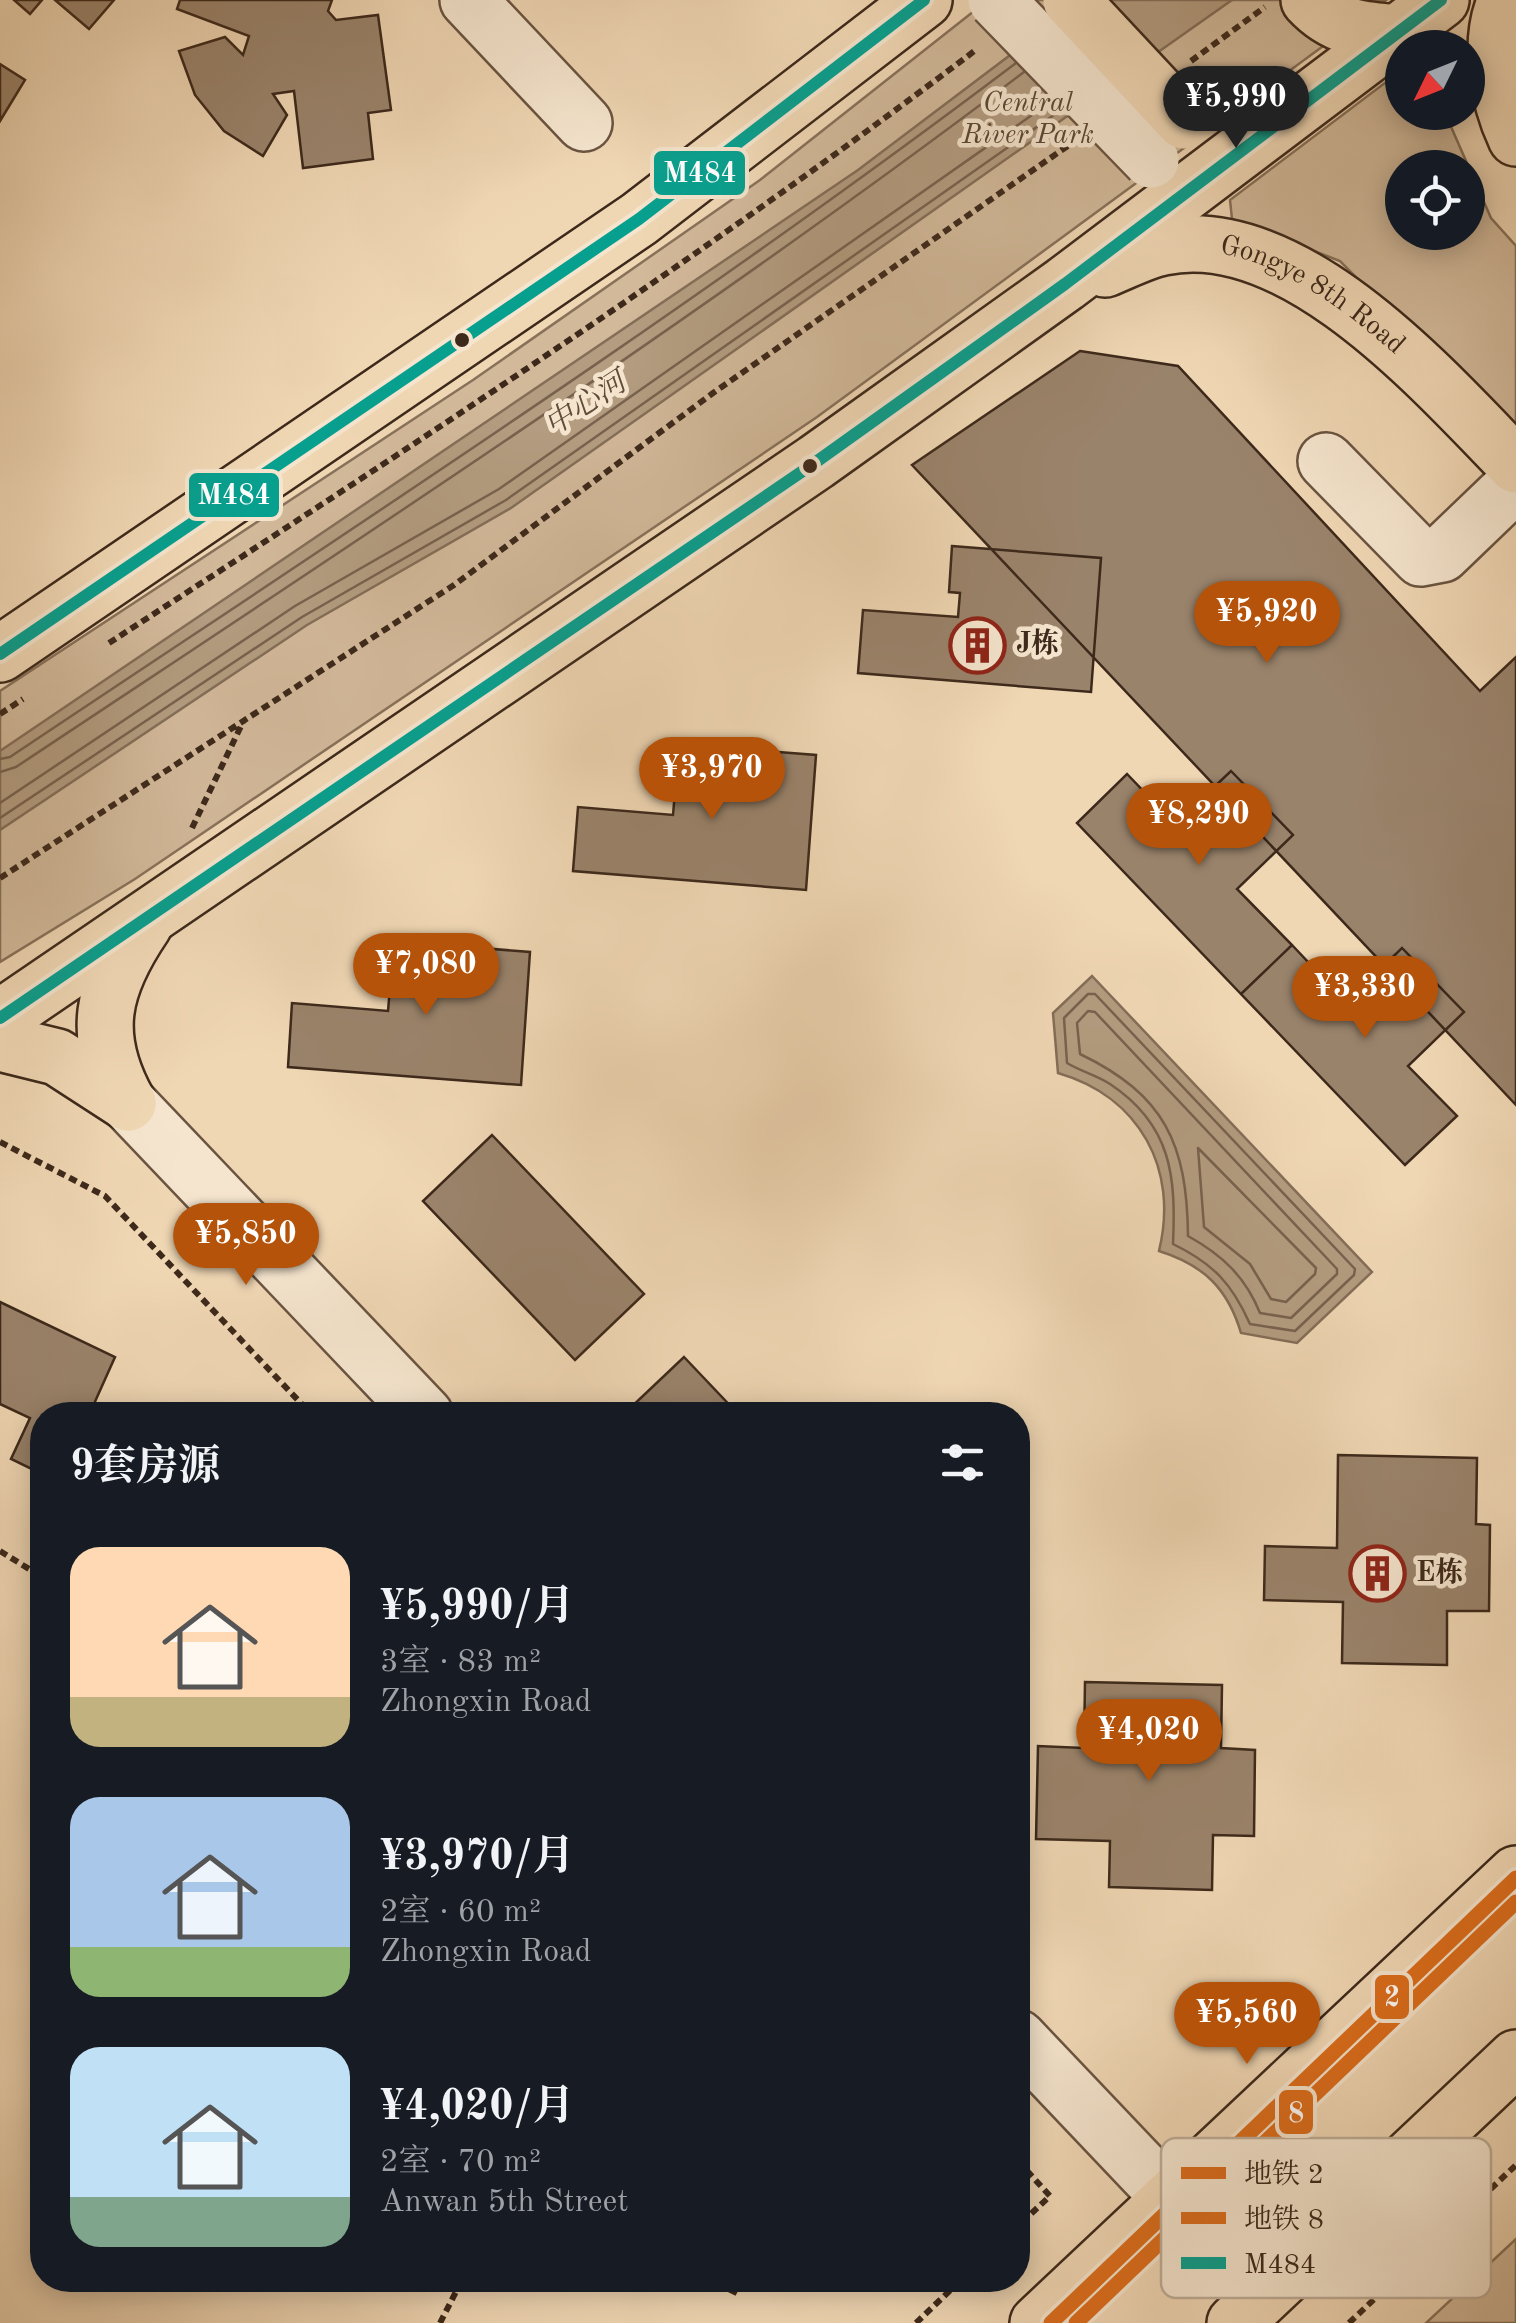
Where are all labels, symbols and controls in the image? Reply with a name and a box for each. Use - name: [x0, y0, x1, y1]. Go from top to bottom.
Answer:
- north arrow: [1385, 30, 1485, 130]
- map controls: [1385, 30, 1485, 250]
- pin: ¥5,990: [1155, 66, 1317, 151]
- text: ¥5,990: [1185, 82, 1287, 114]
- park label: Central River Park: [961, 90, 1094, 150]
- line badge: M484: [652, 149, 747, 197]
- button: locate: [1385, 150, 1485, 250]
- text: M484: [663, 161, 737, 189]
- street label: Gongye 8th Road: [1217, 232, 1410, 360]
- unlabelled marker: [452, 330, 472, 350]
- water label: 中心河: [538, 363, 636, 442]
- unlabelled marker: [800, 456, 820, 476]
- line badge: M484: [187, 471, 281, 519]
- text: M484: [197, 483, 271, 511]
- pin: ¥5,920: [1186, 581, 1348, 666]
- text: ¥5,920: [1216, 597, 1318, 629]
- building icon: J栋: [947, 615, 1007, 675]
- place label: J栋: [1016, 628, 1059, 659]
- pin: ¥3,970: [631, 737, 793, 822]
- text: ¥3,970: [661, 753, 763, 785]
- pin: ¥8,290: [1118, 783, 1280, 868]
- text: ¥8,290: [1148, 799, 1250, 831]
- pin: ¥7,080: [345, 933, 507, 1018]
- text: ¥7,080: [375, 949, 477, 981]
- pin: ¥3,330: [1284, 956, 1446, 1041]
- text: ¥3,330: [1314, 972, 1416, 1004]
- pin: ¥5,850: [165, 1203, 327, 1288]
- text: ¥5,850: [195, 1219, 297, 1251]
- icon: filters: [935, 1435, 990, 1490]
- text: 9套房源: [70, 1447, 220, 1489]
- building icon: E栋: [1347, 1544, 1407, 1604]
- place label: E栋: [1416, 1557, 1463, 1588]
- icon: home: [150, 1587, 270, 1707]
- text: ¥5,990/月: [380, 1587, 574, 1629]
- text: 3室 · 83 m²: [380, 1647, 541, 1679]
- text: Zhongxin Road: [380, 1687, 592, 1719]
- pin: ¥4,020: [1068, 1699, 1230, 1784]
- text: ¥4,020: [1098, 1715, 1200, 1747]
- icon: home: [150, 1837, 270, 1957]
- text: ¥3,970/月: [380, 1837, 574, 1879]
- text: 2室 · 60 m²: [380, 1897, 541, 1929]
- text: Zhongxin Road: [380, 1937, 592, 1969]
- line badge: 2: [1373, 1973, 1411, 2021]
- pin: ¥5,560: [1166, 1982, 1328, 2067]
- text: 2: [1384, 1985, 1400, 2013]
- text: ¥5,560: [1196, 1998, 1298, 2030]
- icon: home: [150, 2087, 270, 2207]
- text: ¥4,020/月: [380, 2087, 574, 2129]
- line badge: 8: [1277, 2088, 1315, 2136]
- text: 8: [1288, 2101, 1304, 2129]
- legend: [1161, 2138, 1491, 2298]
- text: 2室 · 70 m²: [380, 2147, 541, 2179]
- text: 地铁 2: [1244, 2159, 1324, 2190]
- text: Anwan 5th Street: [380, 2187, 629, 2219]
- text: 地铁 8: [1244, 2204, 1324, 2235]
- text: M484: [1244, 2252, 1316, 2280]

